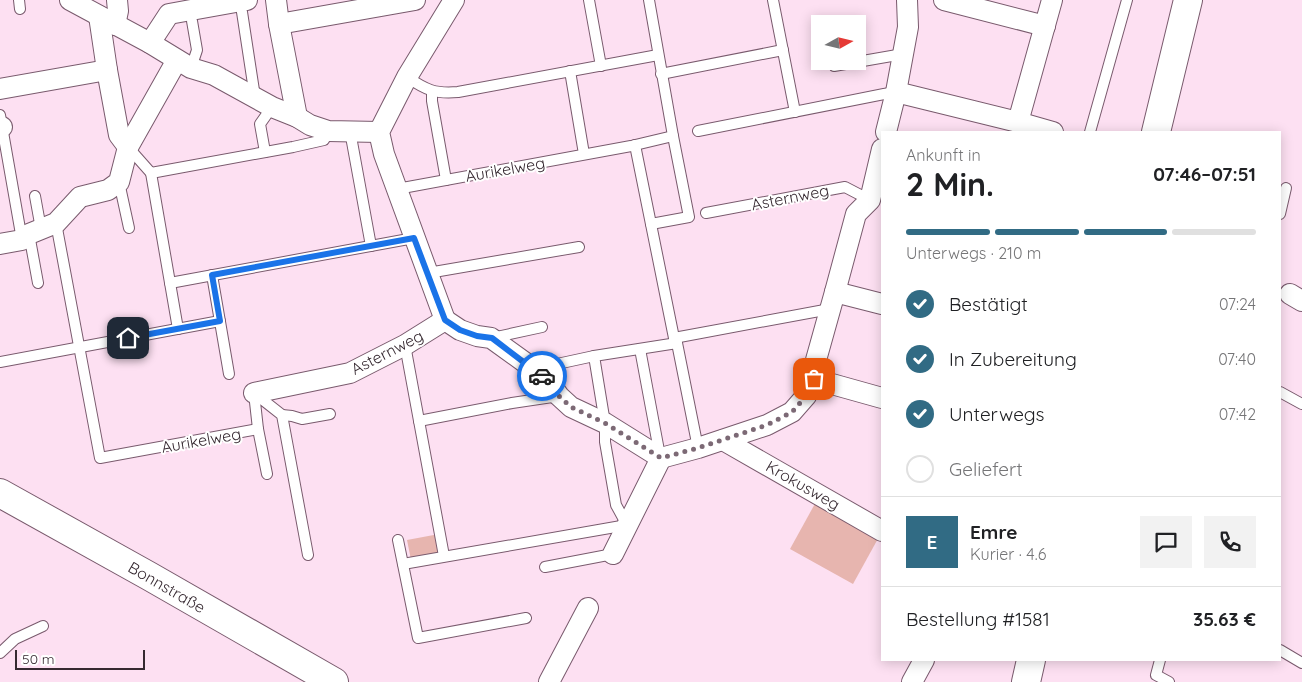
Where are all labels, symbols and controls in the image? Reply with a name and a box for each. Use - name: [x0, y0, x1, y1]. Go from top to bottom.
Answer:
- north arrow: [811, 15, 866, 70]
- map controls: [811, 15, 866, 70]
- text: Ankunft in: [906, 145, 981, 165]
- street label: Aurikelweg: [464, 152, 546, 186]
- text: 07:46–07:51: [1153, 162, 1256, 186]
- text: 2 Min.: [906, 164, 994, 204]
- street label: Asternweg: [750, 180, 830, 214]
- text: Unterwegs · 210 m: [906, 243, 1041, 263]
- icon: check: [906, 290, 934, 318]
- text: Bestätigt: [949, 292, 1028, 316]
- text: 07:24: [1219, 294, 1256, 314]
- pin: [107, 317, 149, 359]
- icon: home: [114, 324, 142, 352]
- street label: Asternweg: [347, 325, 427, 379]
- icon: check: [906, 345, 934, 373]
- text: In Zubereitung: [949, 347, 1077, 371]
- text: 07:40: [1218, 349, 1256, 369]
- courier: [517, 351, 567, 401]
- pin: [793, 358, 835, 400]
- icon: car: [528, 362, 556, 390]
- icon: bag: [800, 365, 828, 393]
- icon: check: [906, 400, 934, 428]
- text: Unterwegs: [949, 402, 1044, 426]
- text: 07:42: [1219, 404, 1256, 424]
- street label: Aurikelweg: [160, 423, 242, 457]
- street label: Krokusweg: [762, 456, 844, 514]
- text: Geliefert: [949, 457, 1023, 481]
- button: chat: [1140, 516, 1192, 568]
- button: phone: [1204, 516, 1256, 568]
- text: Emre: [970, 520, 1017, 544]
- text: E: [927, 530, 937, 554]
- text: Kurier · 4.6: [970, 544, 1046, 564]
- street label: Bonnstraße: [125, 557, 209, 617]
- text: Bestellung #1581: [906, 607, 1050, 631]
- text: 35.63 €: [1193, 607, 1256, 631]
- scale bar: [15, 647, 145, 670]
- text: 50 m: [22, 650, 55, 668]

